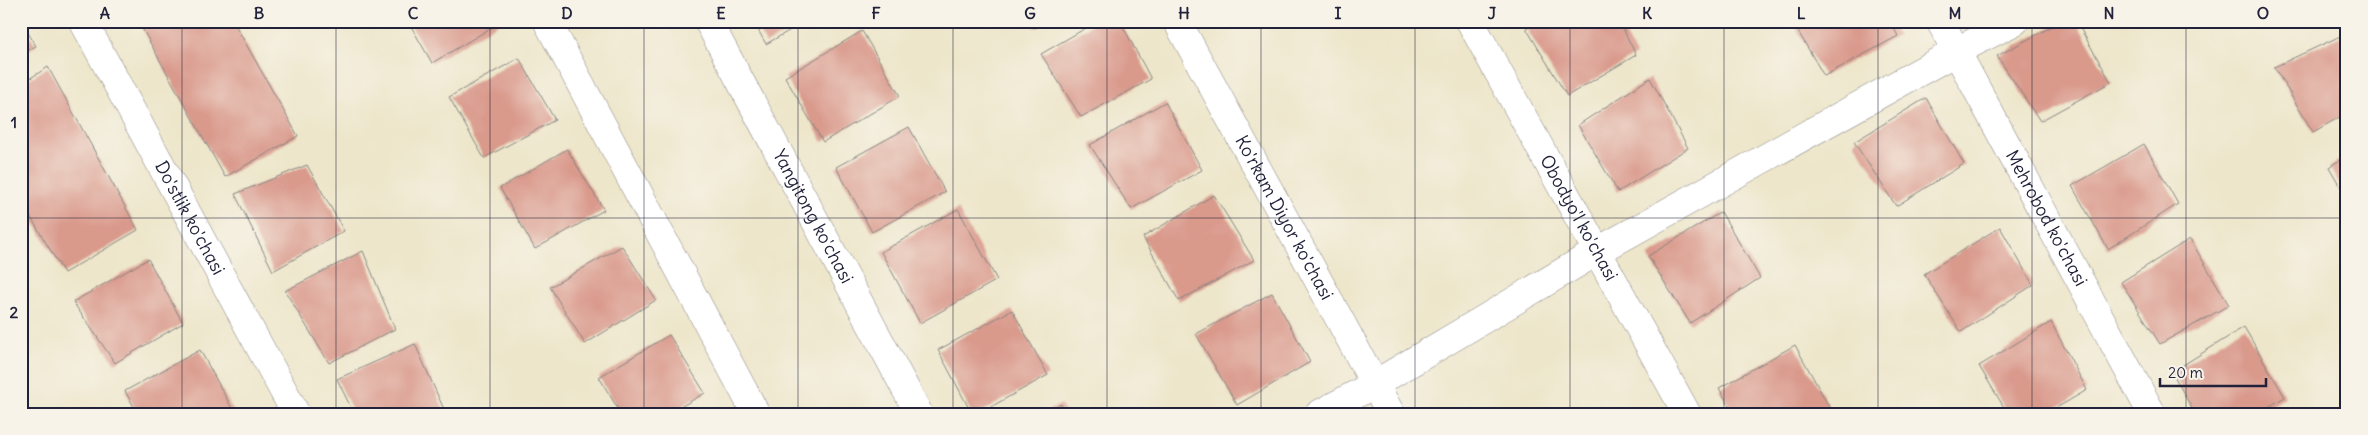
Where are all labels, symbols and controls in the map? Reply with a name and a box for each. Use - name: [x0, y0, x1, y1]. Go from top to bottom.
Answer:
- text: A: [100, 3, 110, 23]
- text: B: [254, 3, 265, 23]
- text: C: [408, 3, 419, 23]
- text: D: [561, 3, 573, 23]
- text: E: [716, 3, 726, 23]
- text: F: [871, 3, 881, 23]
- text: G: [1024, 3, 1036, 23]
- text: H: [1178, 3, 1190, 23]
- text: I: [1335, 3, 1342, 23]
- text: J: [1488, 3, 1497, 23]
- text: K: [1642, 3, 1652, 23]
- text: L: [1797, 3, 1806, 23]
- text: M: [1949, 3, 1962, 23]
- text: N: [2103, 3, 2115, 23]
- text: O: [2257, 3, 2269, 23]
- text: 1: [11, 112, 17, 132]
- street label: Ko'rkam Diyor ko'chasi: [1230, 131, 1339, 304]
- street label: Yangitong ko'chasi: [768, 145, 859, 287]
- street label: Mehrobod ko'chasi: [2001, 146, 2093, 290]
- street label: Obodyo'l ko'chasi: [1535, 151, 1623, 285]
- street label: Do'stlik ko'chasi: [150, 157, 230, 279]
- text: 2: [10, 302, 19, 322]
- scale bar: [2160, 355, 2267, 387]
- text: 20 m: [2168, 363, 2203, 382]

